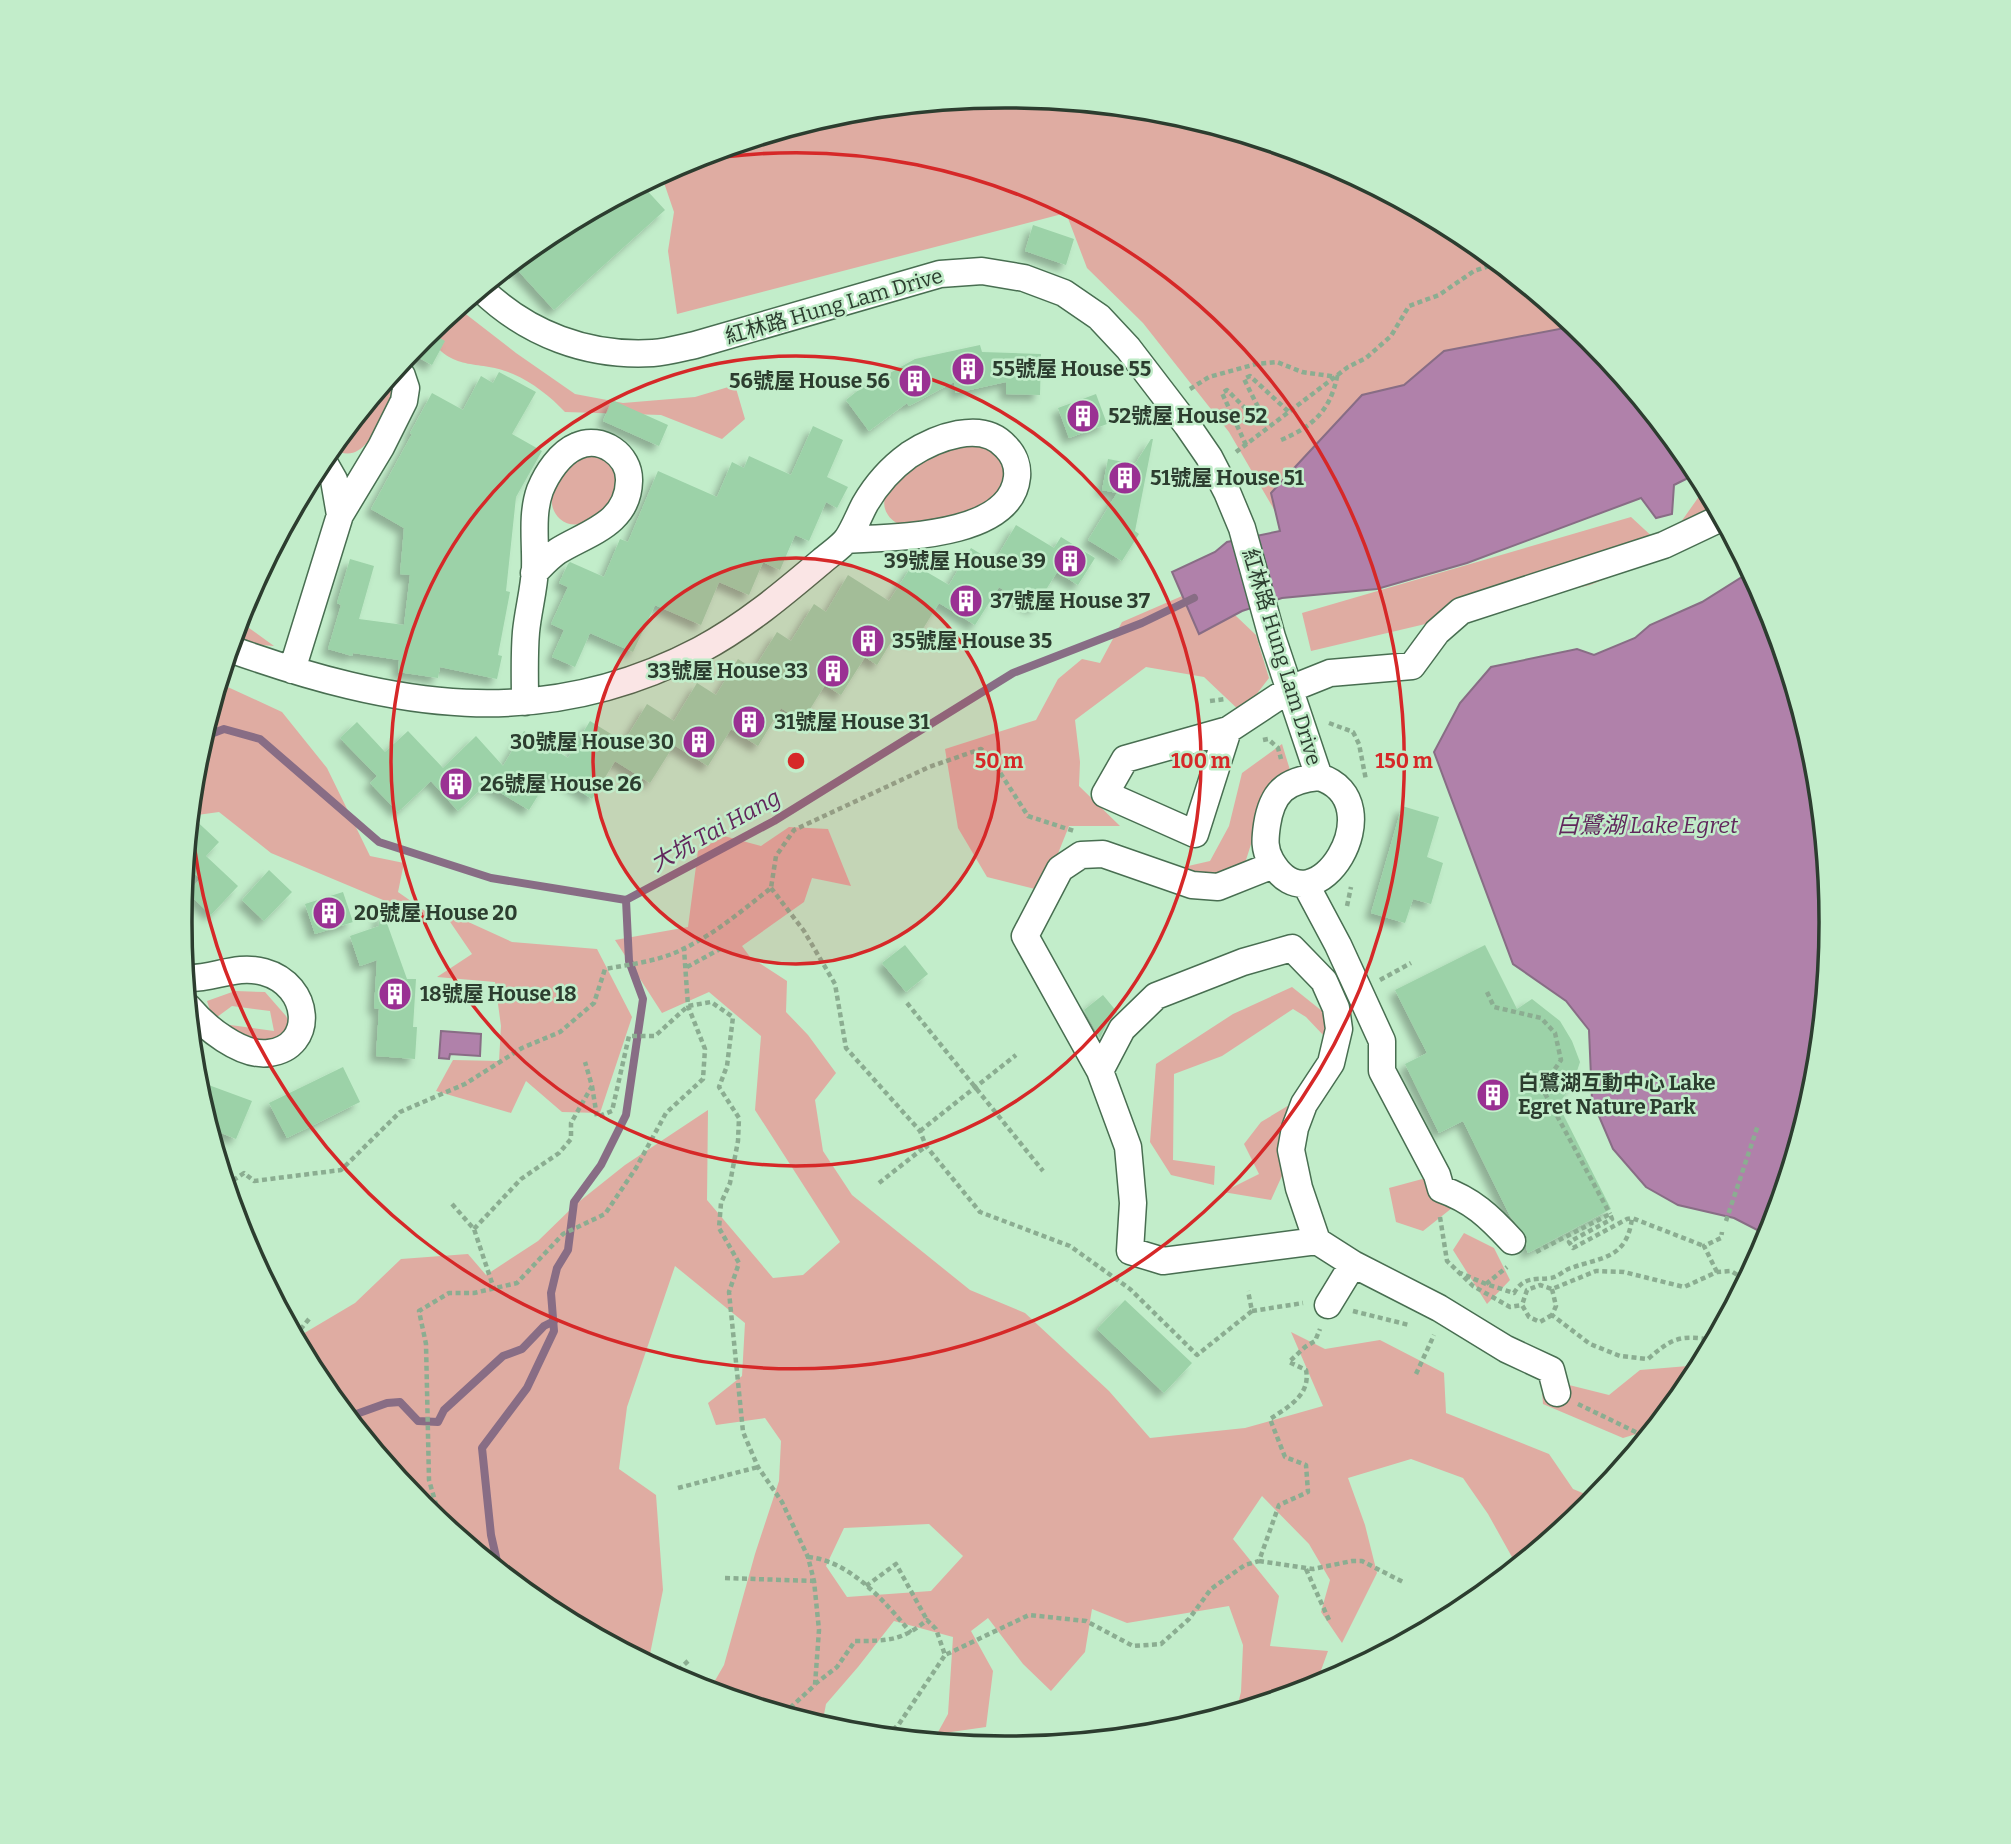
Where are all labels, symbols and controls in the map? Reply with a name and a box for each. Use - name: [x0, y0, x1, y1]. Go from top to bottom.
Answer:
- street label: 紅林路 Hung Lam Drive: [722, 262, 946, 350]
- building icon: 55號屋 House 55: [949, 350, 987, 388]
- place label: 55號屋 House 55: [992, 356, 1151, 382]
- building icon: 56號屋 House 56: [896, 362, 934, 400]
- place label: 56號屋 House 56: [729, 368, 890, 394]
- building icon: 52號屋 House 52: [1064, 397, 1102, 435]
- place label: 52號屋 House 52: [1108, 403, 1267, 429]
- building icon: 51號屋 House 51: [1106, 459, 1144, 497]
- place label: 51號屋 House 51: [1150, 465, 1304, 491]
- building icon: 39號屋 House 39: [1051, 542, 1089, 580]
- street label: 紅林路 Hung Lam Drive: [1237, 546, 1327, 768]
- place label: 39號屋 House 39: [884, 548, 1046, 574]
- building icon: 37號屋 House 37: [947, 582, 985, 620]
- place label: 37號屋 House 37: [990, 588, 1151, 614]
- building icon: 35號屋 House 35: [849, 622, 887, 660]
- place label: 35號屋 House 35: [892, 628, 1052, 654]
- building icon: 33號屋 House 33: [814, 652, 852, 690]
- place label: 33號屋 House 33: [647, 658, 808, 684]
- building icon: 31號屋 House 31: [730, 703, 768, 741]
- place label: 31號屋 House 31: [774, 709, 930, 735]
- building icon: 30號屋 House 30: [680, 723, 718, 761]
- place label: 30號屋 House 30: [510, 729, 674, 755]
- text: 50 m: [975, 748, 1023, 774]
- text: 100 m: [1171, 748, 1231, 774]
- text: 150 m: [1375, 748, 1433, 774]
- centre of rings: [784, 749, 808, 773]
- building icon: 26號屋 House 26: [437, 765, 475, 803]
- place label: 26號屋 House 26: [480, 771, 642, 797]
- water label: 大坑 Tai Hang: [645, 783, 785, 877]
- water label: 白鷺湖 Lake Egret: [1556, 811, 1739, 839]
- building icon: 20號屋 House 20: [310, 894, 348, 932]
- place label: 20號屋 House 20: [354, 900, 518, 926]
- building icon: 18號屋 House 18: [376, 975, 414, 1013]
- place label: 18號屋 House 18: [420, 981, 577, 1007]
- place label: 白鷺湖互動中心 Lake Egret Nature Park: [1518, 1070, 1716, 1120]
- building icon: 白鷺湖互動中心 Lake Egret Nature Park: [1474, 1076, 1512, 1114]

